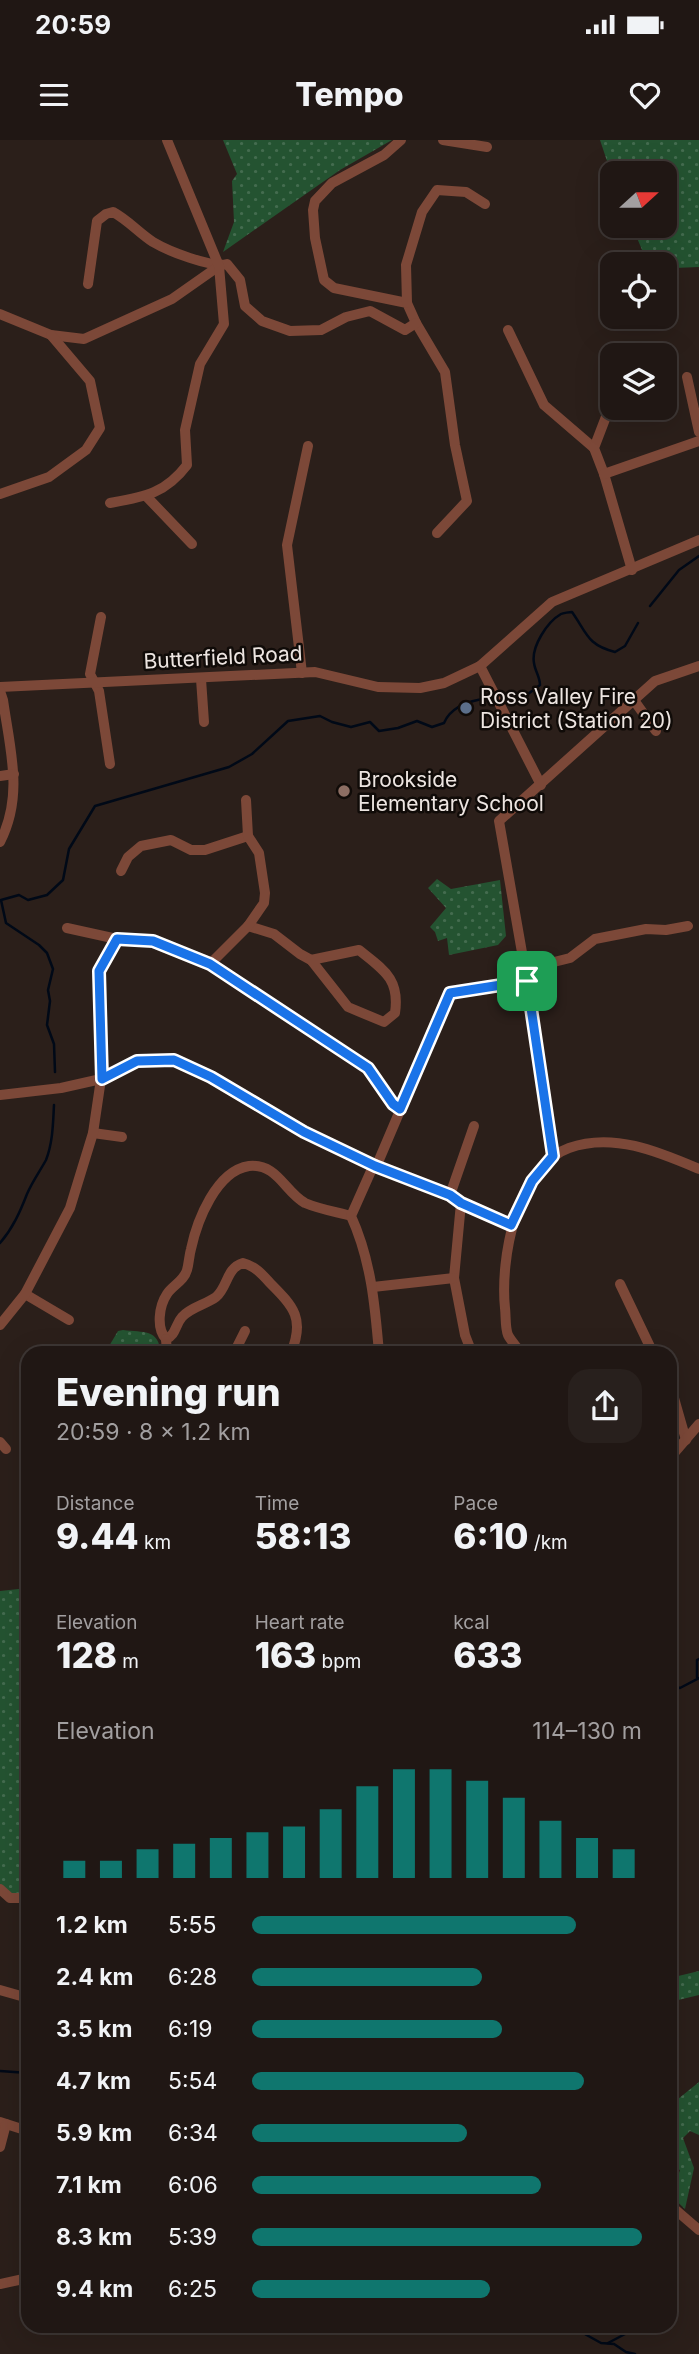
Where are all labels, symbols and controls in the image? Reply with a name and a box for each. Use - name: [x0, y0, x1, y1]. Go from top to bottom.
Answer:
- text: 20:59: [35, 9, 111, 40]
- text: Tempo: [295, 75, 404, 114]
- icon: menu: [35, 76, 73, 114]
- icon: heart: [626, 76, 664, 114]
- north arrow: [600, 161, 677, 238]
- map controls: [600, 161, 677, 420]
- button: locate: [600, 252, 677, 329]
- button: layers: [600, 343, 677, 420]
- street label: Butterfield Road: [143, 640, 303, 674]
- place label: Ross Valley Fire District (Station 20): [480, 684, 673, 733]
- marker: Ross Valley Fire District (Station 20): [458, 700, 474, 716]
- place label: Brookside Elementary School: [358, 767, 544, 816]
- marker: Brookside Elementary School: [336, 783, 352, 799]
- pin: [497, 951, 557, 1011]
- icon: arrive: [508, 962, 546, 1000]
- text: Evening run: [56, 1369, 281, 1415]
- button: share: [568, 1369, 642, 1443]
- text: 20:59 · 8 × 1.2 km: [56, 1418, 251, 1446]
- text: Distance: [56, 1492, 134, 1515]
- text: Time: [255, 1492, 299, 1515]
- text: Pace: [453, 1492, 498, 1515]
- text: 9.44: [56, 1515, 139, 1557]
- text: 58:13: [255, 1515, 352, 1557]
- text: 6:10: [453, 1515, 529, 1557]
- text: km: [139, 1531, 171, 1554]
- text: /km: [529, 1531, 568, 1554]
- text: Elevation: [56, 1611, 137, 1634]
- text: Heart rate: [255, 1611, 345, 1634]
- text: kcal: [453, 1611, 490, 1634]
- text: 128: [56, 1634, 117, 1676]
- text: 163: [255, 1634, 316, 1676]
- text: 633: [453, 1634, 522, 1676]
- text: m: [117, 1650, 139, 1673]
- text: bpm: [316, 1650, 362, 1673]
- text: Elevation: [56, 1717, 155, 1745]
- text: 114–130 m: [532, 1717, 642, 1745]
- text: 1.2 km: [56, 1911, 128, 1939]
- text: 5:55: [168, 1911, 217, 1939]
- text: 2.4 km: [56, 1963, 134, 1991]
- text: 6:28: [168, 1963, 217, 1991]
- text: 3.5 km: [56, 2015, 132, 2043]
- text: 6:19: [168, 2015, 213, 2043]
- text: 4.7 km: [56, 2067, 131, 2095]
- text: 5:54: [168, 2067, 217, 2095]
- text: 5.9 km: [56, 2119, 132, 2147]
- text: 6:34: [168, 2119, 218, 2147]
- text: 7.1 km: [56, 2171, 122, 2199]
- text: 6:06: [168, 2171, 218, 2199]
- text: 8.3 km: [56, 2223, 132, 2251]
- text: 5:39: [168, 2223, 217, 2251]
- text: 9.4 km: [56, 2275, 133, 2303]
- text: 6:25: [168, 2275, 217, 2303]

